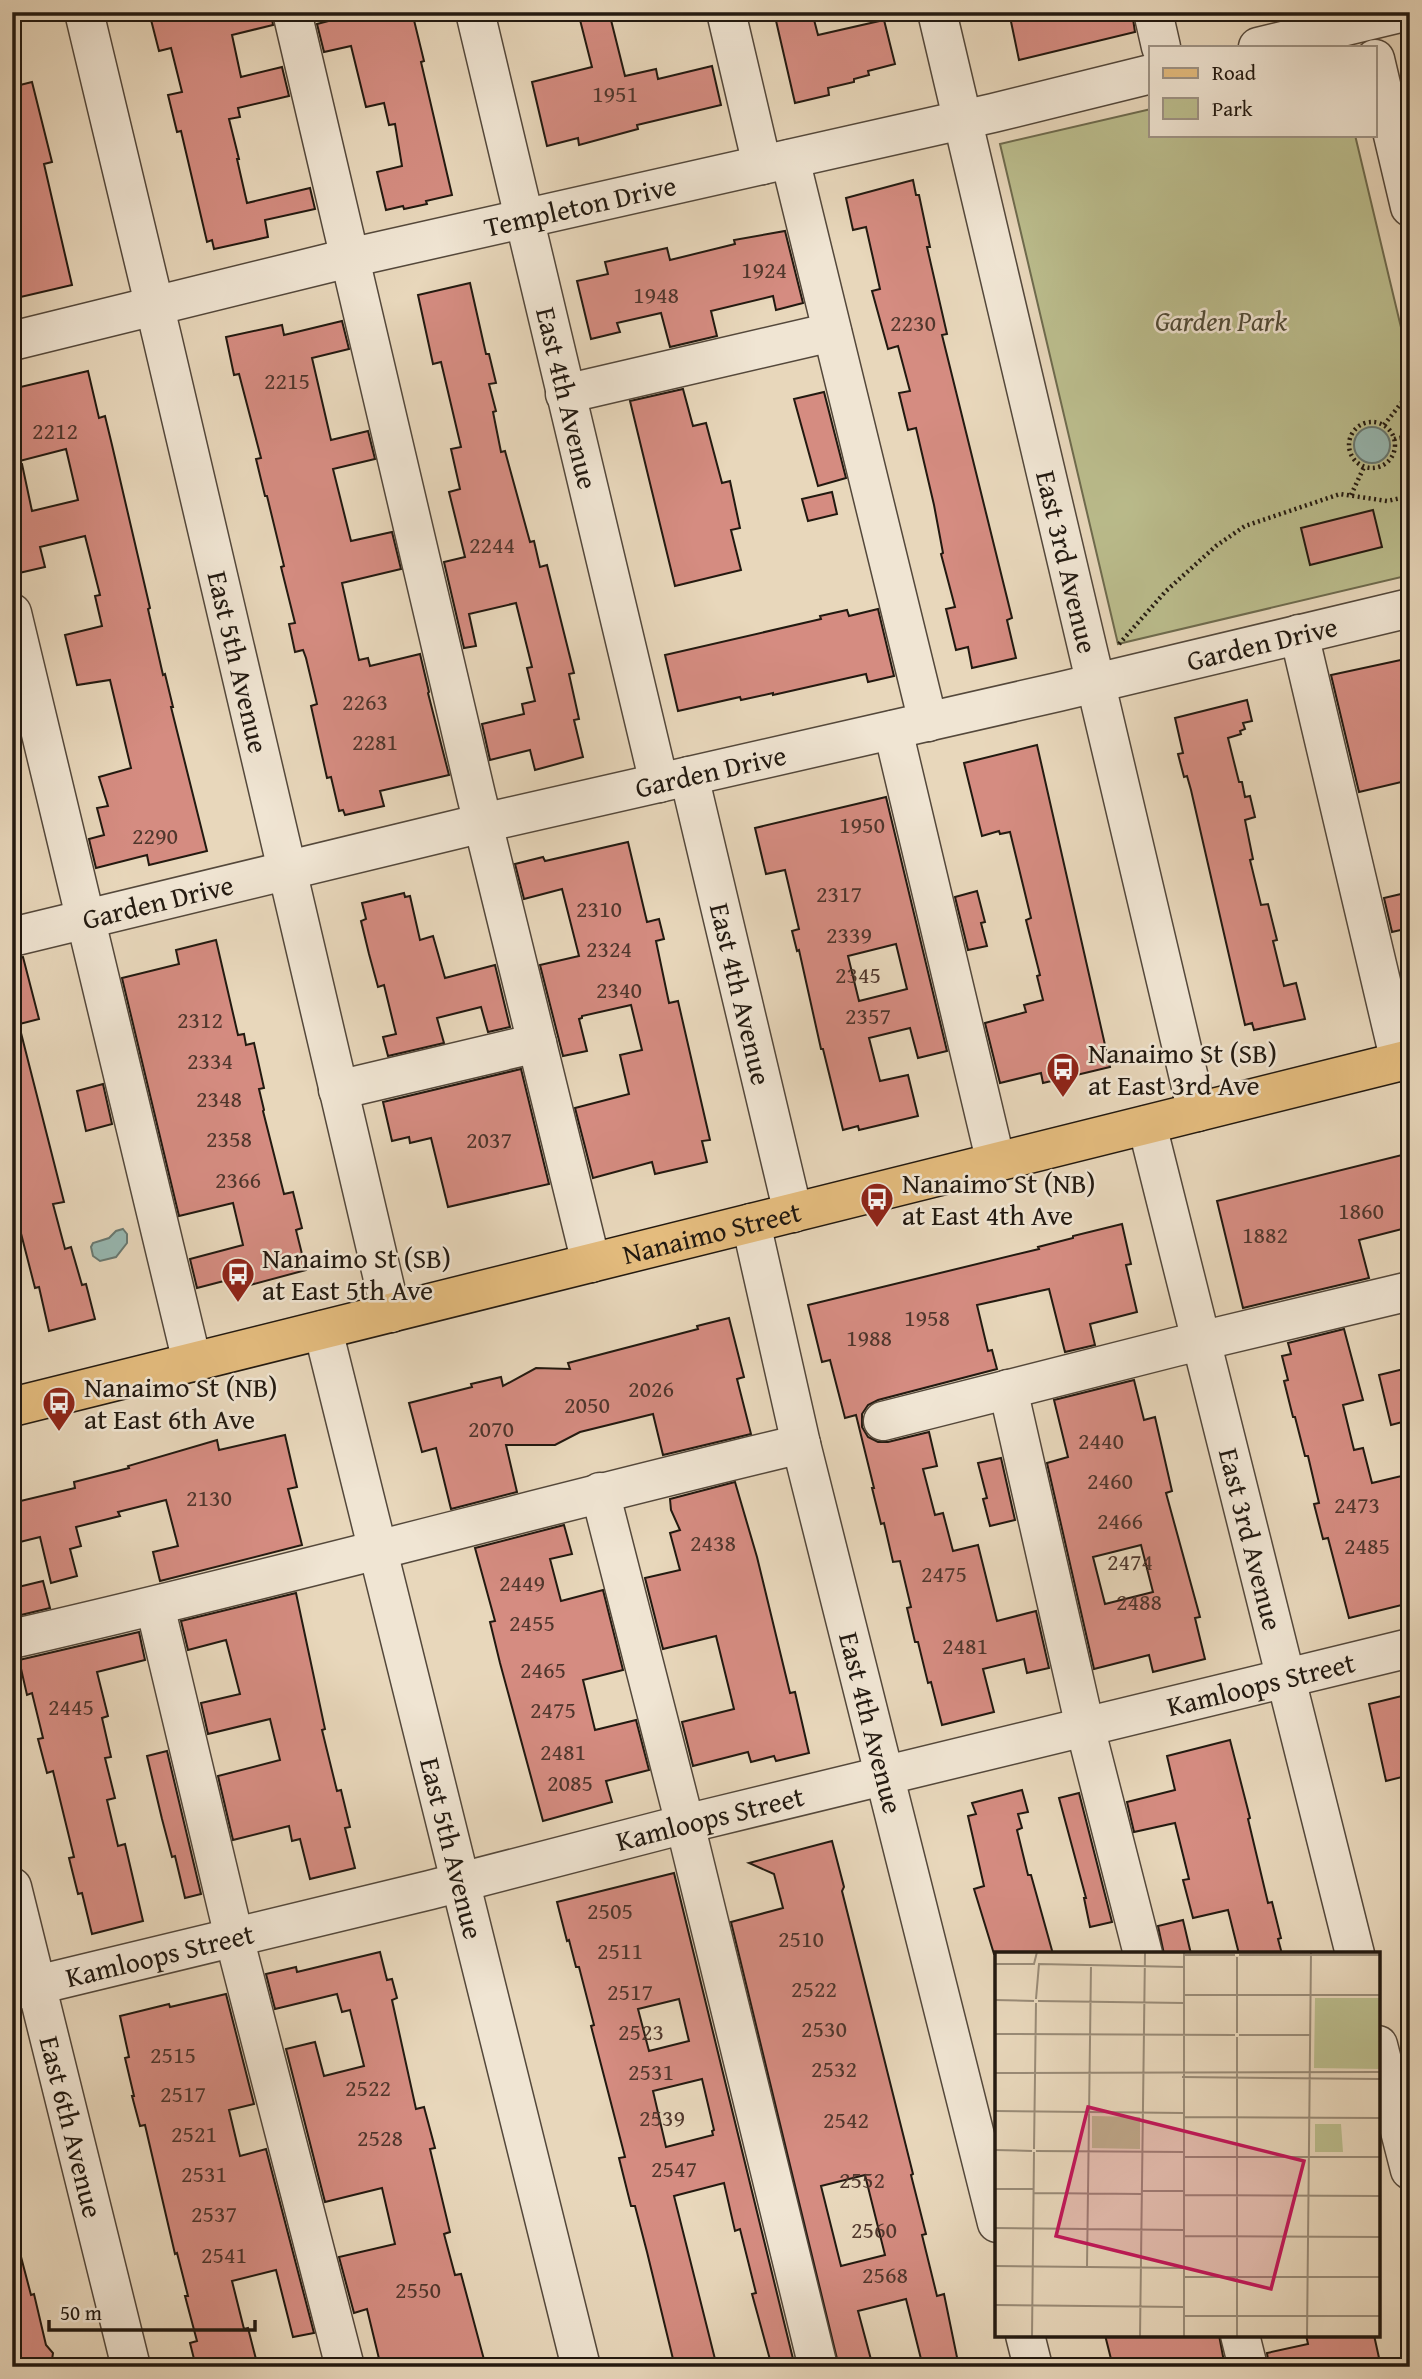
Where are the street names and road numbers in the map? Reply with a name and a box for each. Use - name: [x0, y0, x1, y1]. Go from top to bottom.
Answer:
- street label: Templeton Drive: [480, 164, 680, 247]
- street label: East 4th Avenue: [526, 303, 609, 493]
- street label: East 3rd Avenue: [1026, 466, 1109, 657]
- street label: East 5th Avenue: [198, 567, 280, 757]
- street label: Garden Drive: [1182, 605, 1341, 681]
- street label: Garden Drive: [631, 734, 790, 808]
- street label: Garden Drive: [78, 863, 237, 939]
- street label: East 4th Avenue: [700, 899, 783, 1089]
- street label: Nanaimo Street: [618, 1190, 805, 1274]
- street label: East 3rd Avenue: [1209, 1444, 1294, 1634]
- street label: East 4th Avenue: [829, 1627, 914, 1818]
- street label: Kamloops Street: [1162, 1641, 1359, 1726]
- street label: East 5th Avenue: [410, 1753, 495, 1943]
- street label: Kamloops Street: [611, 1775, 808, 1861]
- street label: Kamloops Street: [61, 1912, 258, 1997]
- street label: East 6th Avenue: [30, 2031, 114, 2222]

